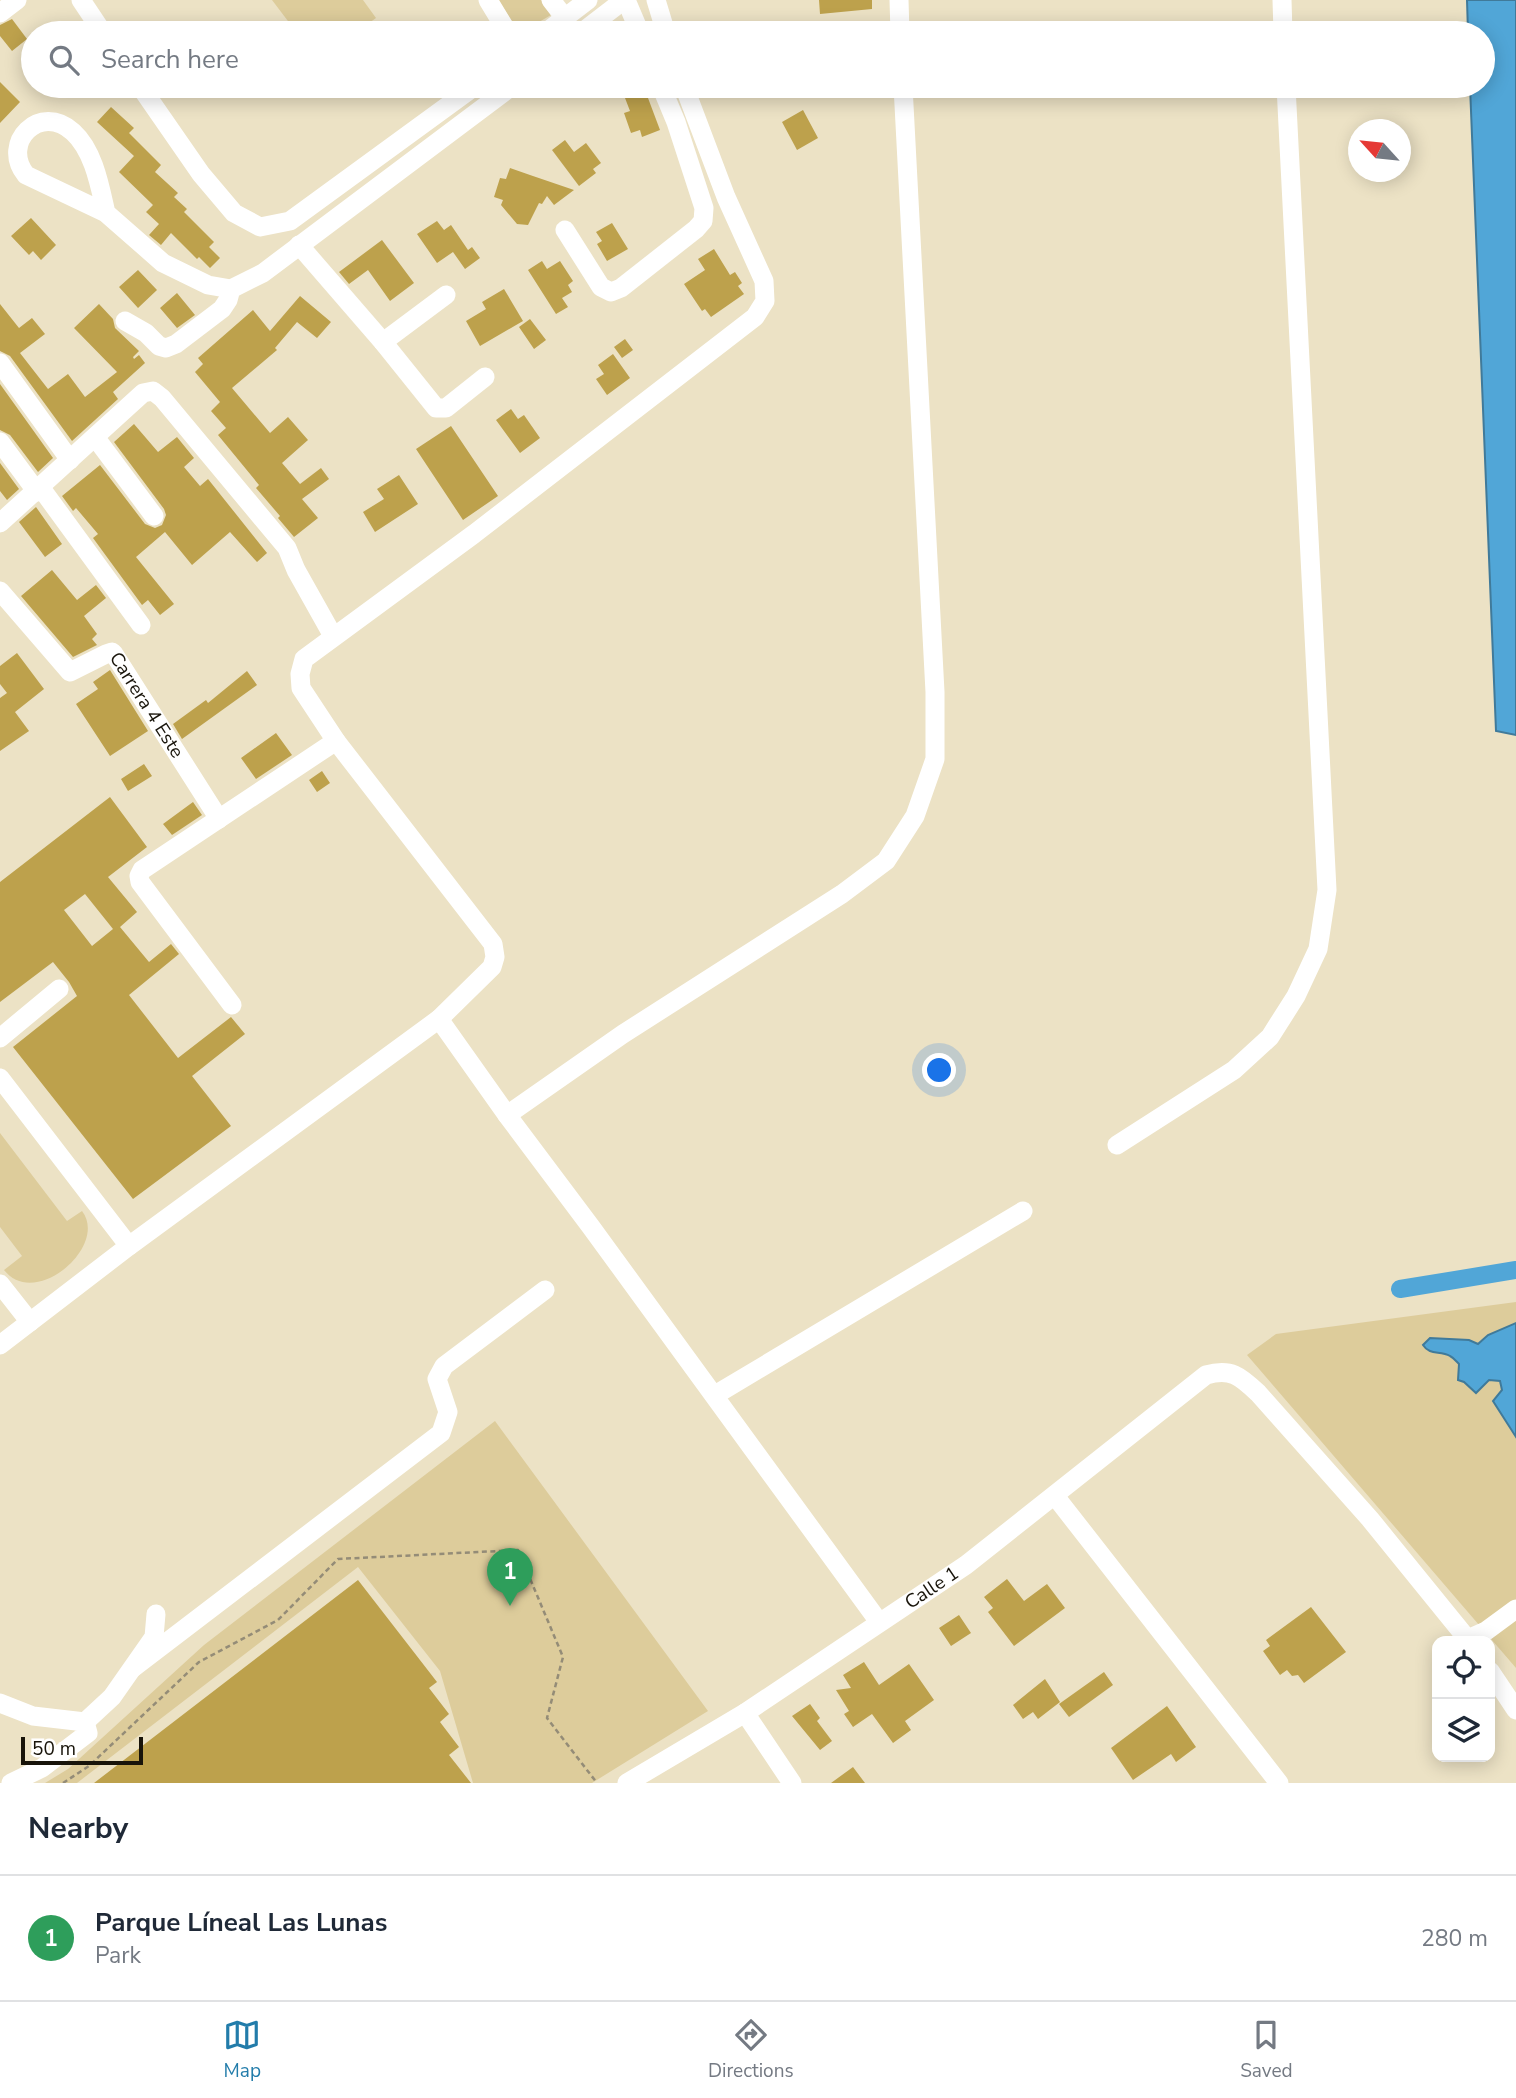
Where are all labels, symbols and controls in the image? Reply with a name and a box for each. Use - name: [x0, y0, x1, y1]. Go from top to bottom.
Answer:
- search box: [21, 21, 1495, 98]
- icon: search: [45, 41, 83, 79]
- text: Search here: [101, 42, 239, 77]
- north arrow: [1348, 119, 1411, 182]
- street label: Carrera 4 Este: [103, 647, 190, 763]
- your location: [922, 1053, 956, 1087]
- pin: 1: [487, 1548, 533, 1606]
- street label: Calle 1: [900, 1560, 964, 1615]
- map controls: [1432, 1636, 1495, 1762]
- button: locate: [1432, 1636, 1495, 1699]
- button: layers: [1432, 1699, 1495, 1762]
- scale bar: [21, 1734, 144, 1766]
- text: 50 m: [32, 1736, 76, 1762]
- text: Nearby: [28, 1808, 128, 1849]
- text: Parque Líneal Las Lunas: [95, 1905, 387, 1940]
- text: 1: [44, 1923, 58, 1954]
- text: 280 m: [1421, 1923, 1488, 1954]
- text: Park: [95, 1940, 141, 1971]
- tab: Map: [223, 2016, 261, 2084]
- tab: Directions: [708, 2016, 794, 2084]
- tab: Saved: [1240, 2016, 1293, 2084]

